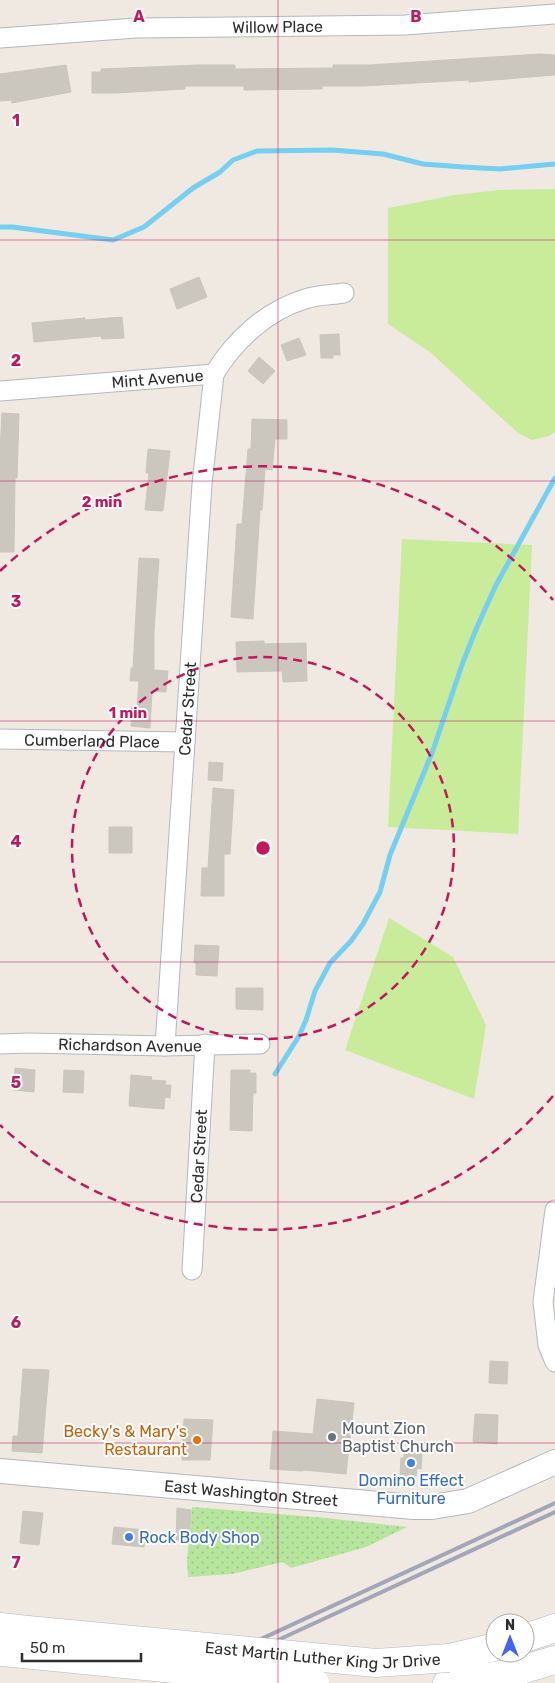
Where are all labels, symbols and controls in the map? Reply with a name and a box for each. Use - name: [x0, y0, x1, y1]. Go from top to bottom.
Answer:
- text: A: [133, 7, 145, 26]
- text: B: [410, 7, 422, 26]
- street label: Willow Place: [232, 16, 323, 36]
- text: 1: [12, 111, 20, 130]
- text: 2: [11, 351, 21, 370]
- street label: Mint Avenue: [111, 365, 204, 392]
- text: 2 min: [82, 493, 122, 511]
- text: 3: [11, 592, 21, 611]
- street label: Cedar Street: [175, 661, 200, 756]
- text: 1 min: [109, 704, 147, 722]
- street label: Cumberland Place: [24, 730, 160, 751]
- text: 4: [11, 832, 22, 851]
- centre of rings: [254, 839, 272, 857]
- street label: Richardson Avenue: [58, 1034, 202, 1056]
- text: 5: [11, 1073, 21, 1092]
- street label: Cedar Street: [186, 1109, 211, 1204]
- text: 6: [11, 1313, 21, 1332]
- place label: Mount Zion Baptist Church: [342, 1419, 454, 1456]
- place label: Becky's & Mary's Restaurant: [63, 1422, 187, 1459]
- marker: Mount Zion Baptist Church: [326, 1431, 338, 1443]
- marker: Becky's & Mary's Restaurant: [191, 1434, 203, 1446]
- marker: Domino Effect Furniture: [405, 1457, 417, 1469]
- place label: Domino Effect Furniture: [358, 1471, 464, 1508]
- street label: East Washington Street: [163, 1476, 339, 1510]
- place label: Rock Body Shop: [139, 1528, 260, 1547]
- marker: Rock Body Shop: [123, 1531, 135, 1543]
- text: 7: [11, 1553, 21, 1572]
- north arrow: [485, 1613, 535, 1663]
- text: N: [505, 1617, 515, 1634]
- scale bar: [22, 1630, 141, 1662]
- street label: East Martin Luther King Jr Drive: [204, 1637, 441, 1673]
- text: 50 m: [30, 1639, 65, 1657]

